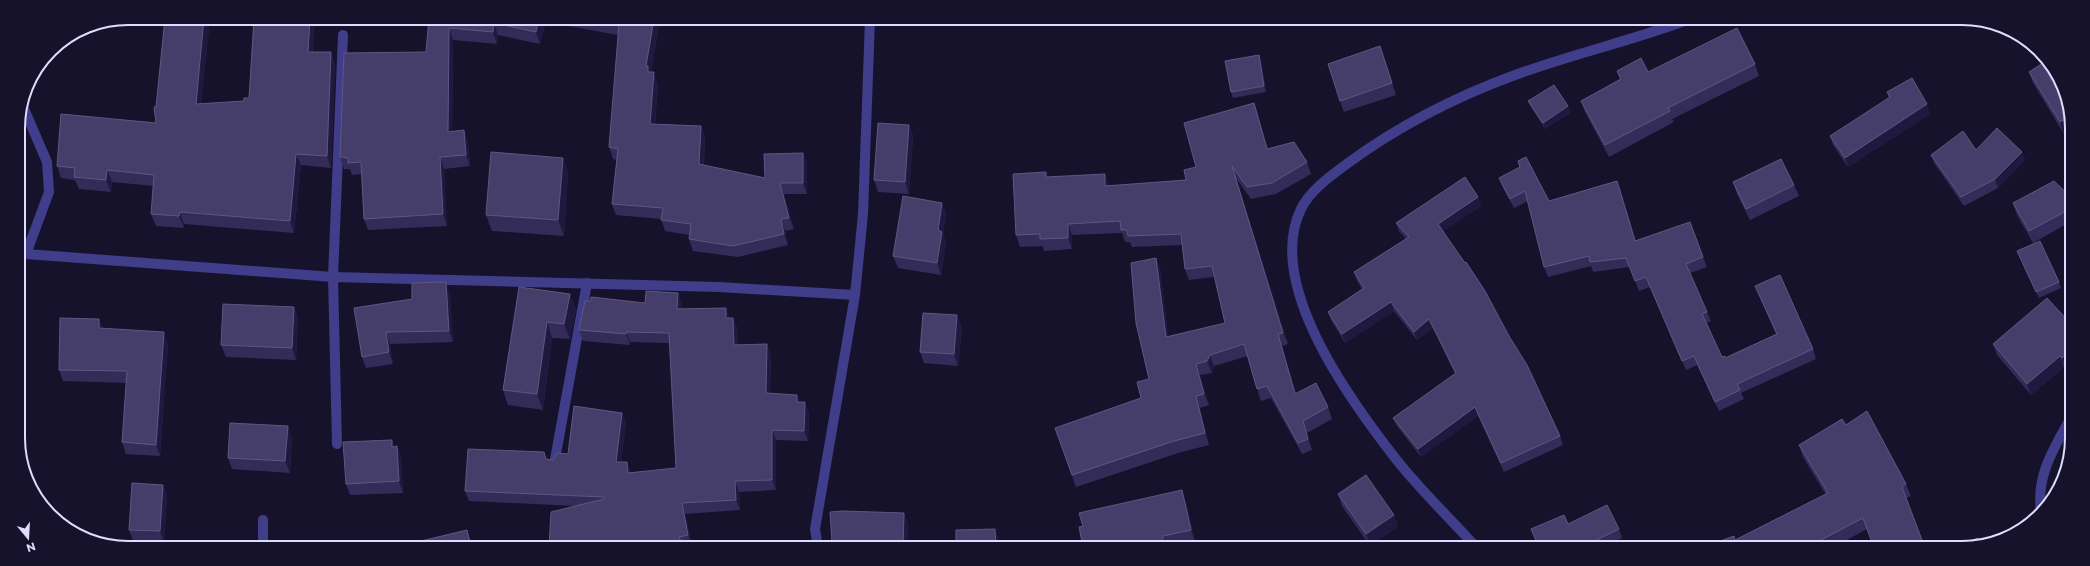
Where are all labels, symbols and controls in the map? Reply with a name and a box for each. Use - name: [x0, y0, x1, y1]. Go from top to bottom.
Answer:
- north arrow: [8, 518, 48, 558]
- text: N: [25, 539, 37, 556]

